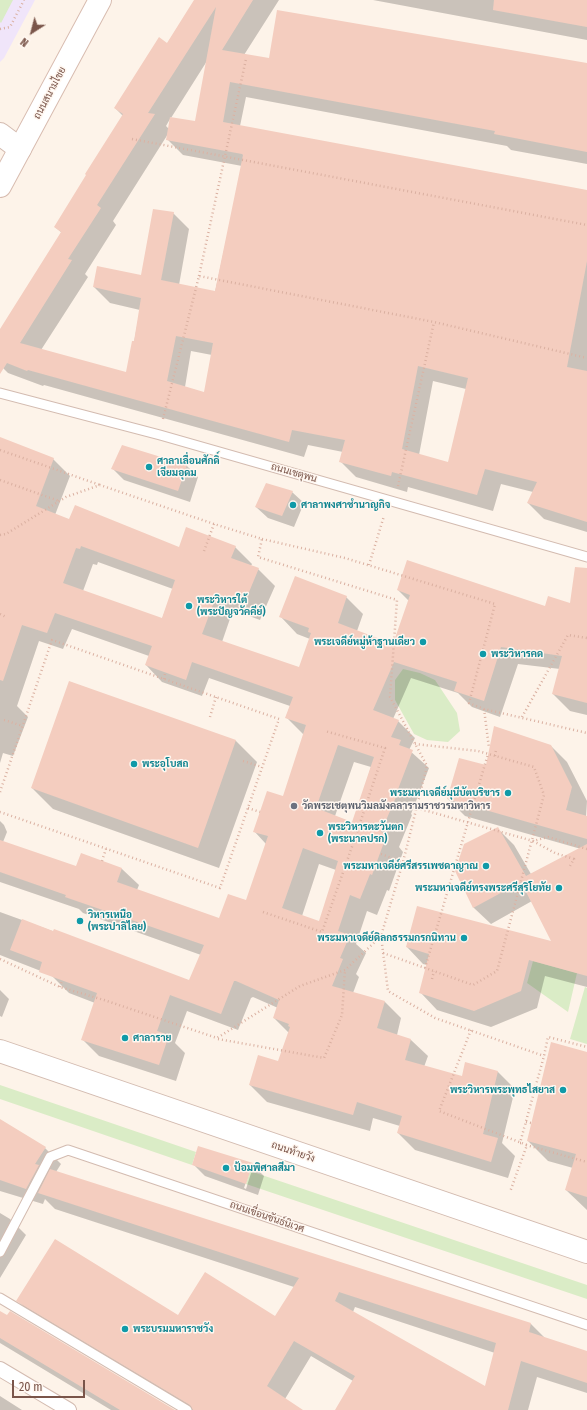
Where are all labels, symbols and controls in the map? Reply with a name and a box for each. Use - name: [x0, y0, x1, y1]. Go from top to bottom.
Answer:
- north arrow: [12, 12, 52, 52]
- text: N: [18, 35, 31, 49]
- street label: ถนนสนามไชย: [31, 65, 69, 121]
- place label: ศาลาเลื่อนศักดิ์ เจียมอุดม: [157, 455, 220, 478]
- street label: ถนนเชตุพน: [270, 461, 318, 485]
- marker: ศาลาเลื่อนศักดิ์ เจียมอุดม: [144, 462, 154, 472]
- place label: ศาลาพงศาชำนาญกิจ: [301, 499, 390, 511]
- marker: ศาลาพงศาชำนาญกิจ: [288, 500, 298, 510]
- place label: พระวิหารใต้ (พระปัญจวัคคีย์): [197, 594, 265, 618]
- marker: พระวิหารใต้ (พระปัญจวัคคีย์): [184, 601, 194, 611]
- place label: พระเจดีย์หมู่ห้าฐานเดียว: [314, 636, 415, 648]
- marker: พระเจดีย์หมู่ห้าฐานเดียว: [418, 637, 428, 647]
- place label: พระวิหารคด: [491, 648, 543, 660]
- marker: พระวิหารคด: [478, 649, 488, 659]
- place label: พระอุโบสถ: [142, 758, 188, 770]
- marker: พระอุโบสถ: [129, 759, 139, 769]
- place label: พระมหาเจดีย์มุนีบัตบริขาร: [390, 787, 500, 799]
- marker: พระมหาเจดีย์มุนีบัตบริขาร: [503, 788, 513, 798]
- place label: วัดพระเชตุพนวิมลมังคลารามราชวรมหาวิหาร: [302, 800, 490, 812]
- marker: วัดพระเชตุพนวิมลมังคลารามราชวรมหาวิหาร: [289, 801, 299, 811]
- place label: พระวิหารตะวันตก (พระนาคปรก): [328, 821, 404, 844]
- marker: พระวิหารตะวันตก (พระนาคปรก): [315, 828, 325, 838]
- place label: พระมหาเจดีย์ศรีสรรเพชดาญาณ: [343, 860, 478, 872]
- marker: พระมหาเจดีย์ศรีสรรเพชดาญาณ: [481, 861, 491, 871]
- place label: พระมหาเจดีย์ทรงพระศรีสุริโยทัย: [415, 882, 551, 894]
- marker: พระมหาเจดีย์ทรงพระศรีสุริโยทัย: [554, 883, 564, 893]
- place label: วิหารเหนือ (พระปาลิไลย): [88, 909, 146, 932]
- marker: วิหารเหนือ (พระปาลิไลย): [75, 916, 85, 926]
- place label: พระมหาเจดีย์ดิลกธรรมกรกนิทาน: [317, 932, 456, 944]
- marker: พระมหาเจดีย์ดิลกธรรมกรกนิทาน: [459, 933, 469, 943]
- place label: ศาลาราย: [133, 1032, 171, 1044]
- marker: ศาลาราย: [120, 1033, 130, 1043]
- place label: พระวิหารพระพุทธไสยาส: [450, 1084, 555, 1096]
- marker: พระวิหารพระพุทธไสยาส: [558, 1085, 568, 1095]
- street label: ถนนท้ายวัง: [270, 1139, 316, 1165]
- place label: ป้อมพิศาลสีมา: [234, 1162, 295, 1174]
- marker: ป้อมพิศาลสีมา: [221, 1163, 231, 1173]
- street label: ถนนเขื่อนขันธ์นิเวศ: [228, 1199, 306, 1235]
- place label: พระบรมมหาราชวัง: [133, 1323, 213, 1335]
- marker: พระบรมมหาราชวัง: [120, 1324, 130, 1334]
- scale bar: [14, 1372, 87, 1398]
- text: 20 m: [19, 1380, 43, 1394]

